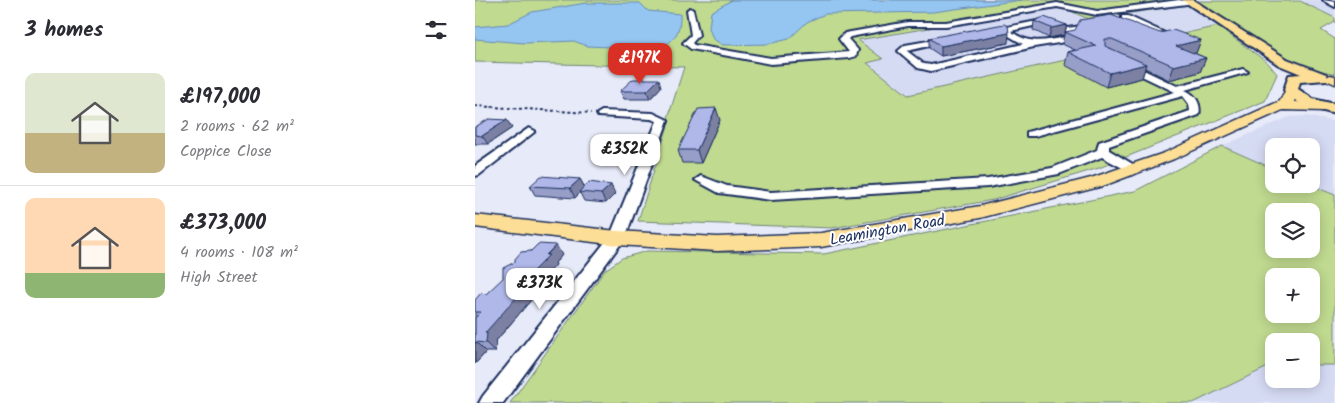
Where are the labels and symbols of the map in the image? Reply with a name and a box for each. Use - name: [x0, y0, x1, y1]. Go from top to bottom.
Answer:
- pin: £197K: [605, 42, 675, 85]
- pin: £352K: [590, 134, 660, 176]
- street label: Leamington Road: [828, 208, 948, 253]
- pin: £373K: [505, 268, 575, 310]

